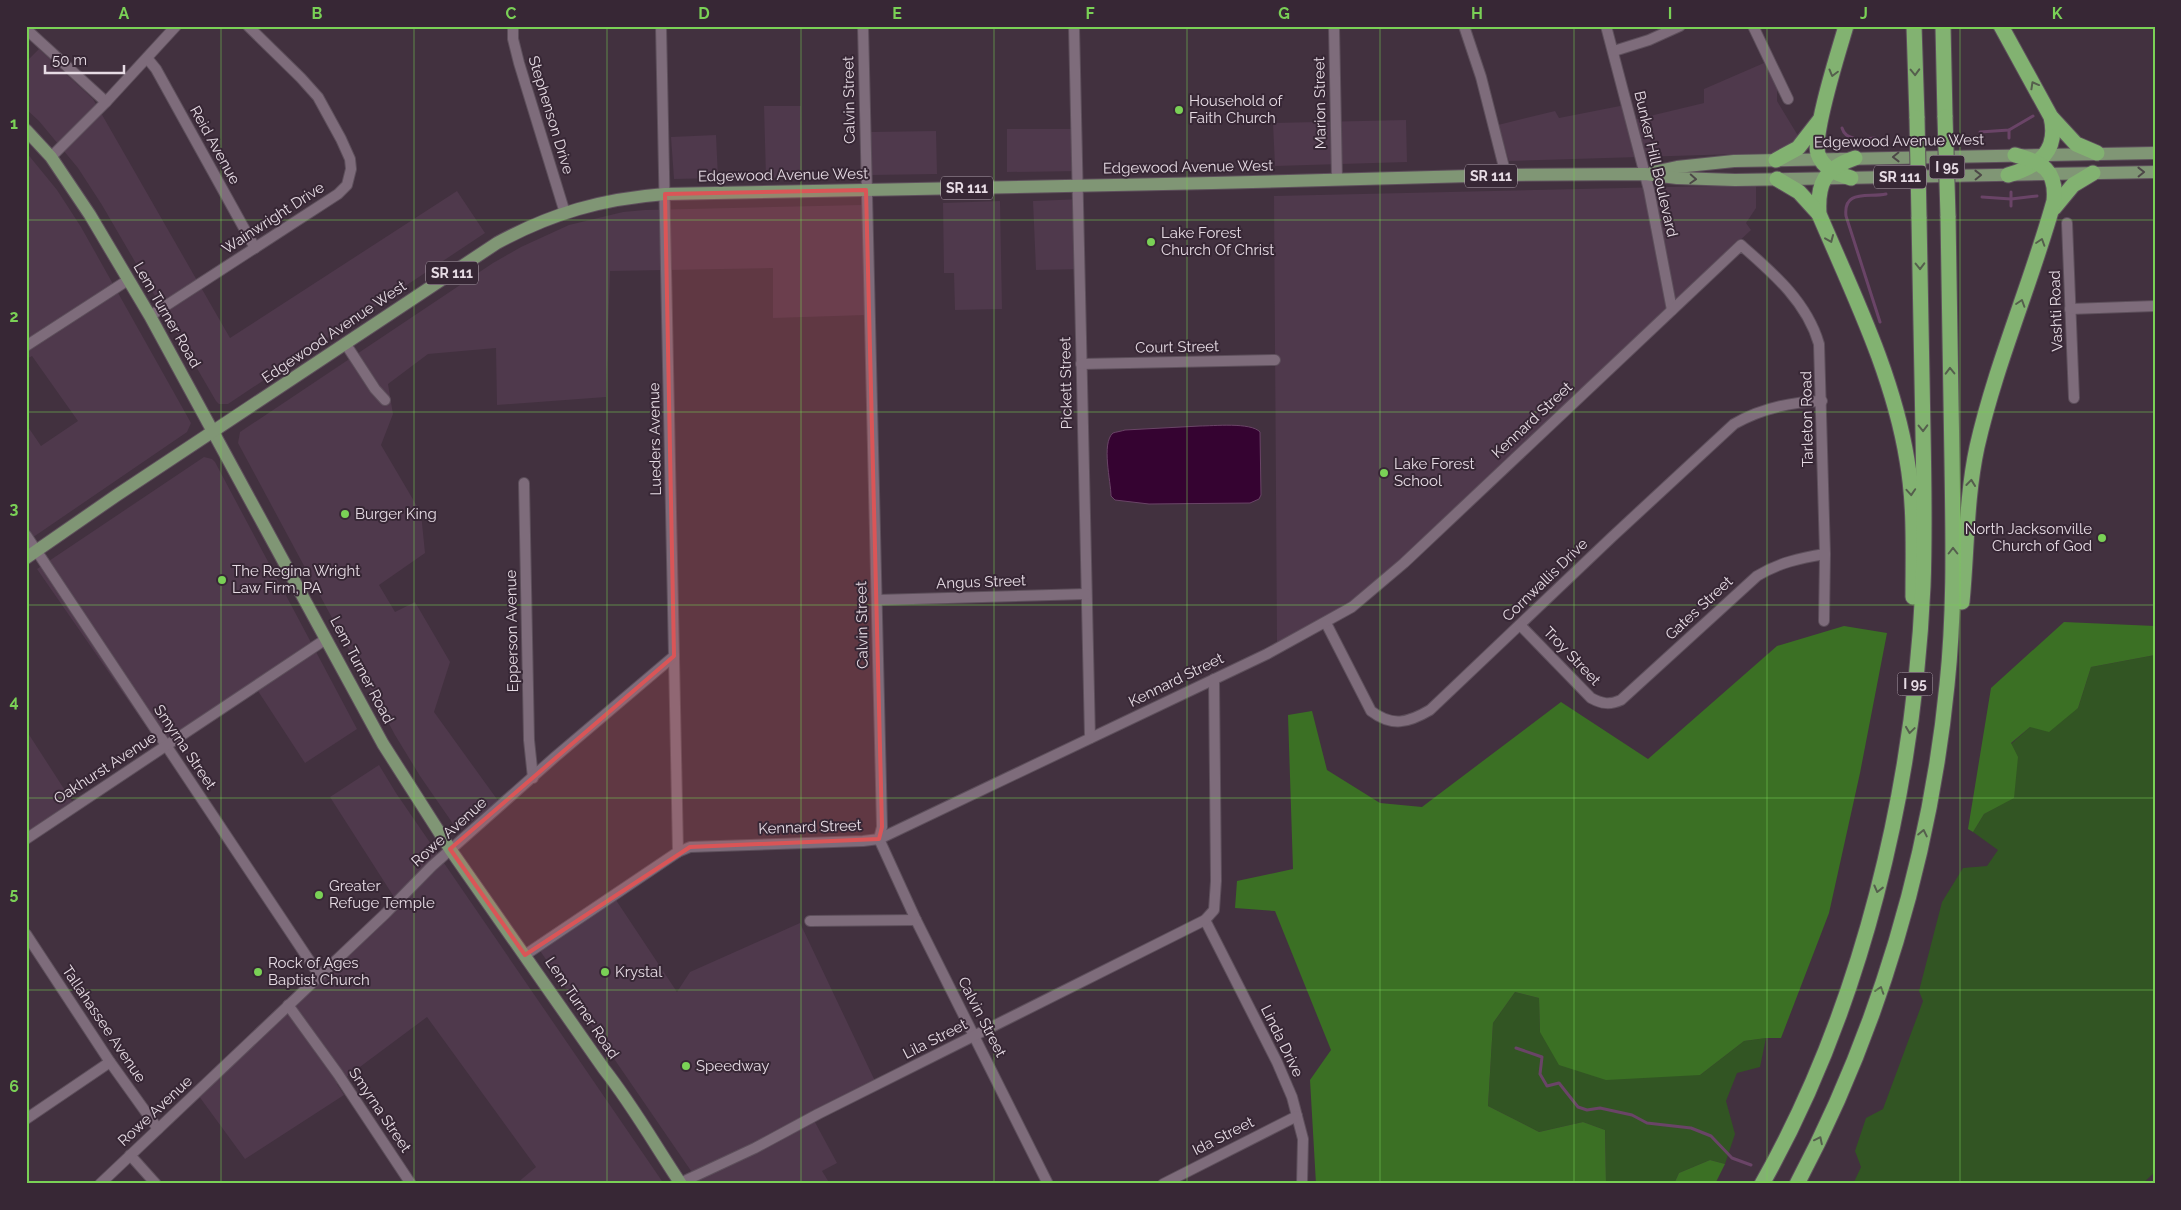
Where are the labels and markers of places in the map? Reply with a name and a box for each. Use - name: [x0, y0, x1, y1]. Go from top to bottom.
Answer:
- place label: Household of Faith Church: [1189, 92, 1284, 127]
- marker: Household of Faith Church: [1173, 104, 1185, 116]
- place label: Lake Forest Church Of Christ: [1161, 224, 1274, 259]
- marker: Lake Forest Church Of Christ: [1145, 236, 1157, 248]
- place label: Lake Forest School: [1394, 455, 1474, 490]
- marker: Lake Forest School: [1378, 467, 1390, 479]
- place label: Burger King: [355, 505, 437, 523]
- marker: Burger King: [339, 508, 351, 520]
- place label: North Jacksonville Church of God: [1965, 520, 2092, 555]
- marker: North Jacksonville Church of God: [2096, 532, 2108, 544]
- place label: The Regina Wright Law Firm, PA: [232, 562, 360, 597]
- marker: The Regina Wright Law Firm, PA: [216, 574, 228, 586]
- place label: Greater Refuge Temple: [329, 877, 435, 912]
- marker: Greater Refuge Temple: [313, 889, 325, 901]
- place label: Rock of Ages Baptist Church: [268, 954, 370, 989]
- place label: Krystal: [615, 963, 663, 981]
- marker: Rock of Ages Baptist Church: [252, 966, 264, 978]
- marker: Krystal: [599, 966, 611, 978]
- place label: Speedway: [696, 1057, 769, 1075]
- marker: Speedway: [680, 1060, 692, 1072]

